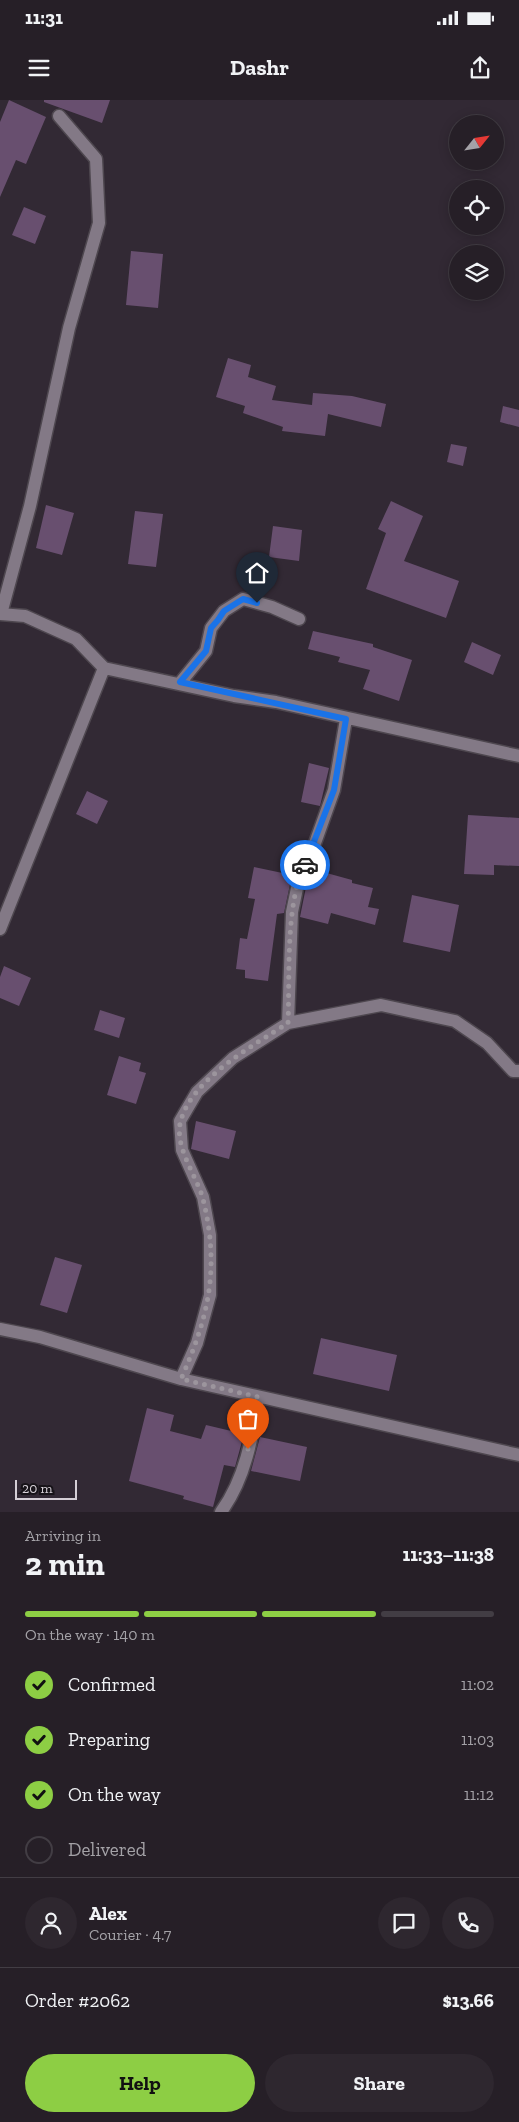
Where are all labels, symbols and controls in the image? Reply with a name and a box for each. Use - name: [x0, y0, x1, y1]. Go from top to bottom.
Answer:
- text: 11:31: [25, 6, 63, 29]
- icon: menu: [25, 54, 53, 82]
- text: Dashr: [230, 54, 289, 81]
- icon: share: [466, 54, 494, 82]
- north arrow: [449, 115, 504, 170]
- map controls: [449, 115, 504, 300]
- button: locate: [449, 180, 504, 235]
- button: layers: [449, 245, 504, 300]
- pin: [236, 552, 278, 603]
- icon: home: [243, 559, 271, 587]
- courier: [280, 840, 330, 890]
- icon: car: [291, 851, 319, 879]
- pin: [227, 1398, 269, 1449]
- icon: bag: [234, 1405, 262, 1433]
- scale bar: [15, 1477, 78, 1500]
- text: 20 m: [22, 1480, 53, 1497]
- text: Arriving in: [25, 1526, 101, 1545]
- text: 11:33–11:38: [402, 1543, 494, 1566]
- text: 2 min: [25, 1545, 105, 1583]
- text: On the way · 140 m: [25, 1625, 155, 1644]
- icon: check: [25, 1671, 53, 1699]
- text: Confirmed: [68, 1673, 155, 1696]
- text: 11:02: [461, 1675, 494, 1694]
- icon: check: [25, 1726, 53, 1754]
- text: Preparing: [68, 1728, 150, 1751]
- text: 11:03: [461, 1730, 494, 1749]
- icon: check: [25, 1781, 53, 1809]
- text: On the way: [68, 1783, 161, 1806]
- text: 11:12: [464, 1785, 494, 1804]
- text: Delivered: [68, 1838, 146, 1861]
- button: person: [25, 1897, 77, 1949]
- button: chat: [378, 1897, 430, 1949]
- button: phone: [442, 1897, 494, 1949]
- text: Alex: [89, 1902, 127, 1925]
- text: Courier · 4.7: [89, 1925, 171, 1944]
- text: Order #2062: [25, 1989, 130, 2012]
- text: $13.66: [442, 1989, 494, 2012]
- button: Help: [25, 2054, 255, 2112]
- button: Share: [265, 2054, 494, 2112]

